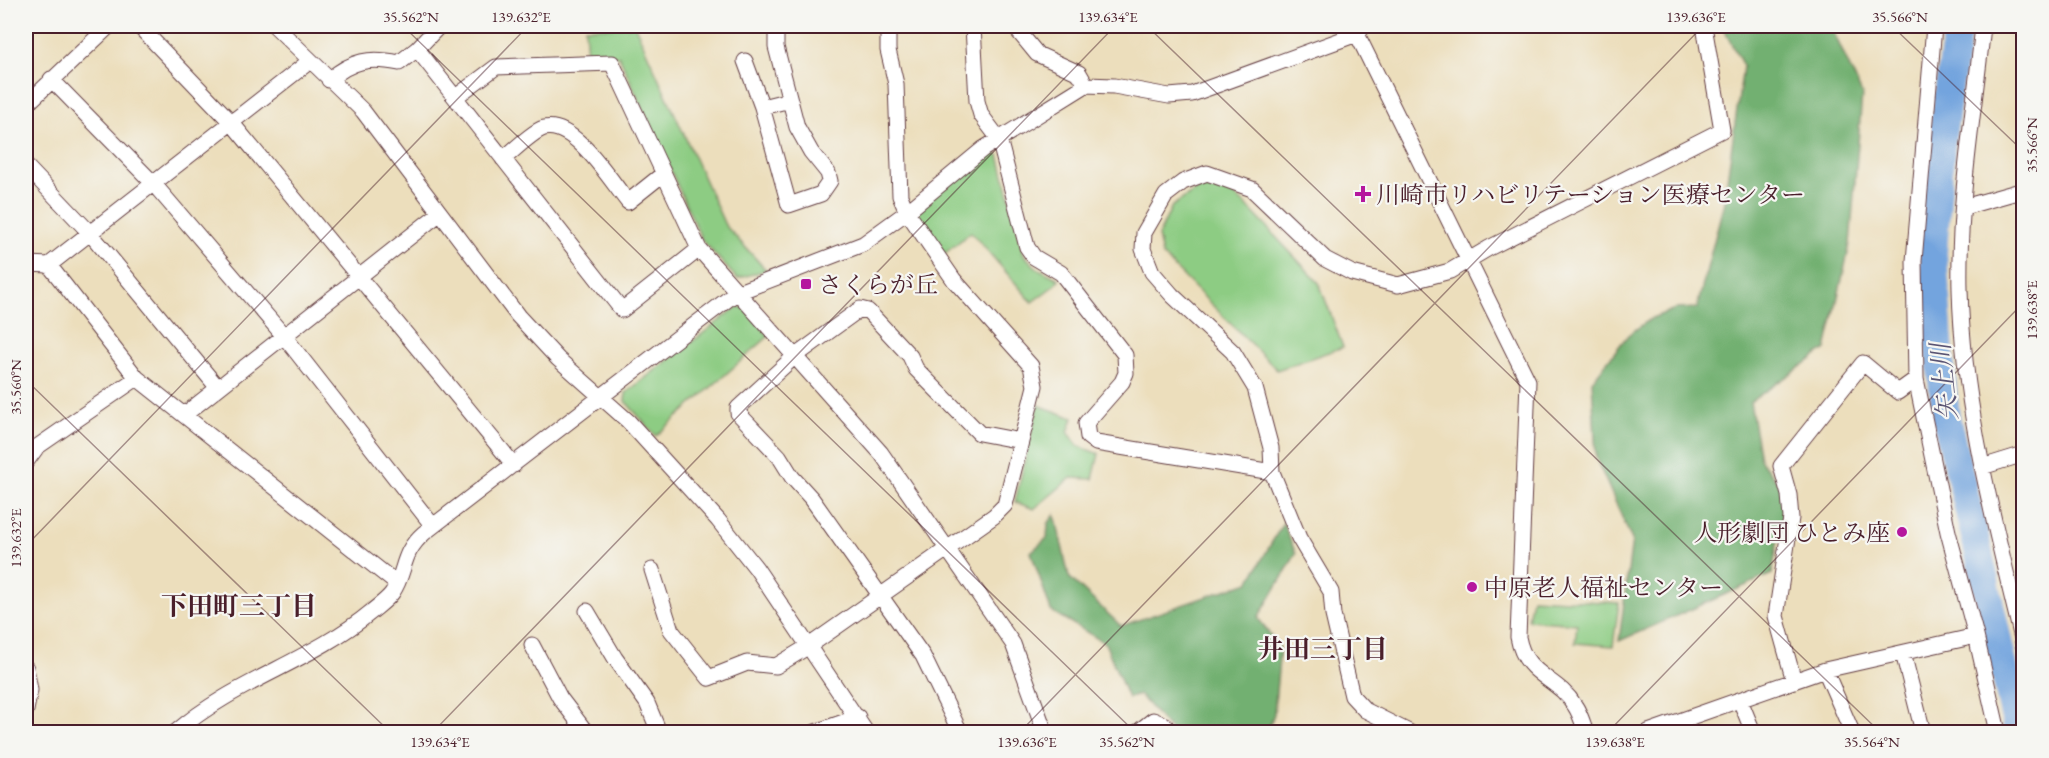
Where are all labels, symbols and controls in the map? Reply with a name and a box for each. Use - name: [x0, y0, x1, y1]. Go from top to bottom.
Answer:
- text: 35.562°N: [383, 7, 439, 26]
- text: 139.632°E: [491, 7, 551, 26]
- text: 139.634°E: [1078, 7, 1138, 26]
- text: 139.636°E: [1666, 7, 1726, 26]
- text: 35.566°N: [1872, 7, 1928, 26]
- text: 35.566°N: [2022, 117, 2041, 173]
- place label: 川崎市リハビリテーション医療センター: [1376, 179, 1805, 210]
- marker: 川崎市リハビリテーション医療センター: [1354, 185, 1372, 203]
- place label: さくらが丘: [818, 269, 938, 300]
- marker: さくらが丘: [799, 277, 813, 291]
- text: 139.638°E: [2022, 280, 2041, 340]
- water label: 矢上川: [1923, 338, 1965, 423]
- text: 35.560°N: [6, 359, 25, 415]
- text: 139.632°E: [6, 508, 25, 568]
- place label: 人形劇団 ひとみ座: [1693, 517, 1890, 548]
- marker: 人形劇団 ひとみ座: [1895, 525, 1909, 539]
- place label: 中原老人福祉センター: [1484, 572, 1723, 603]
- marker: 中原老人福祉センター: [1465, 580, 1479, 594]
- district label: 下田町三丁目: [161, 589, 317, 623]
- district label: 井田三丁目: [1258, 632, 1388, 666]
- text: 139.634°E: [410, 732, 470, 751]
- text: 139.636°E: [997, 732, 1057, 751]
- text: 35.562°N: [1099, 732, 1155, 751]
- text: 139.638°E: [1585, 732, 1645, 751]
- text: 35.564°N: [1844, 732, 1900, 751]

